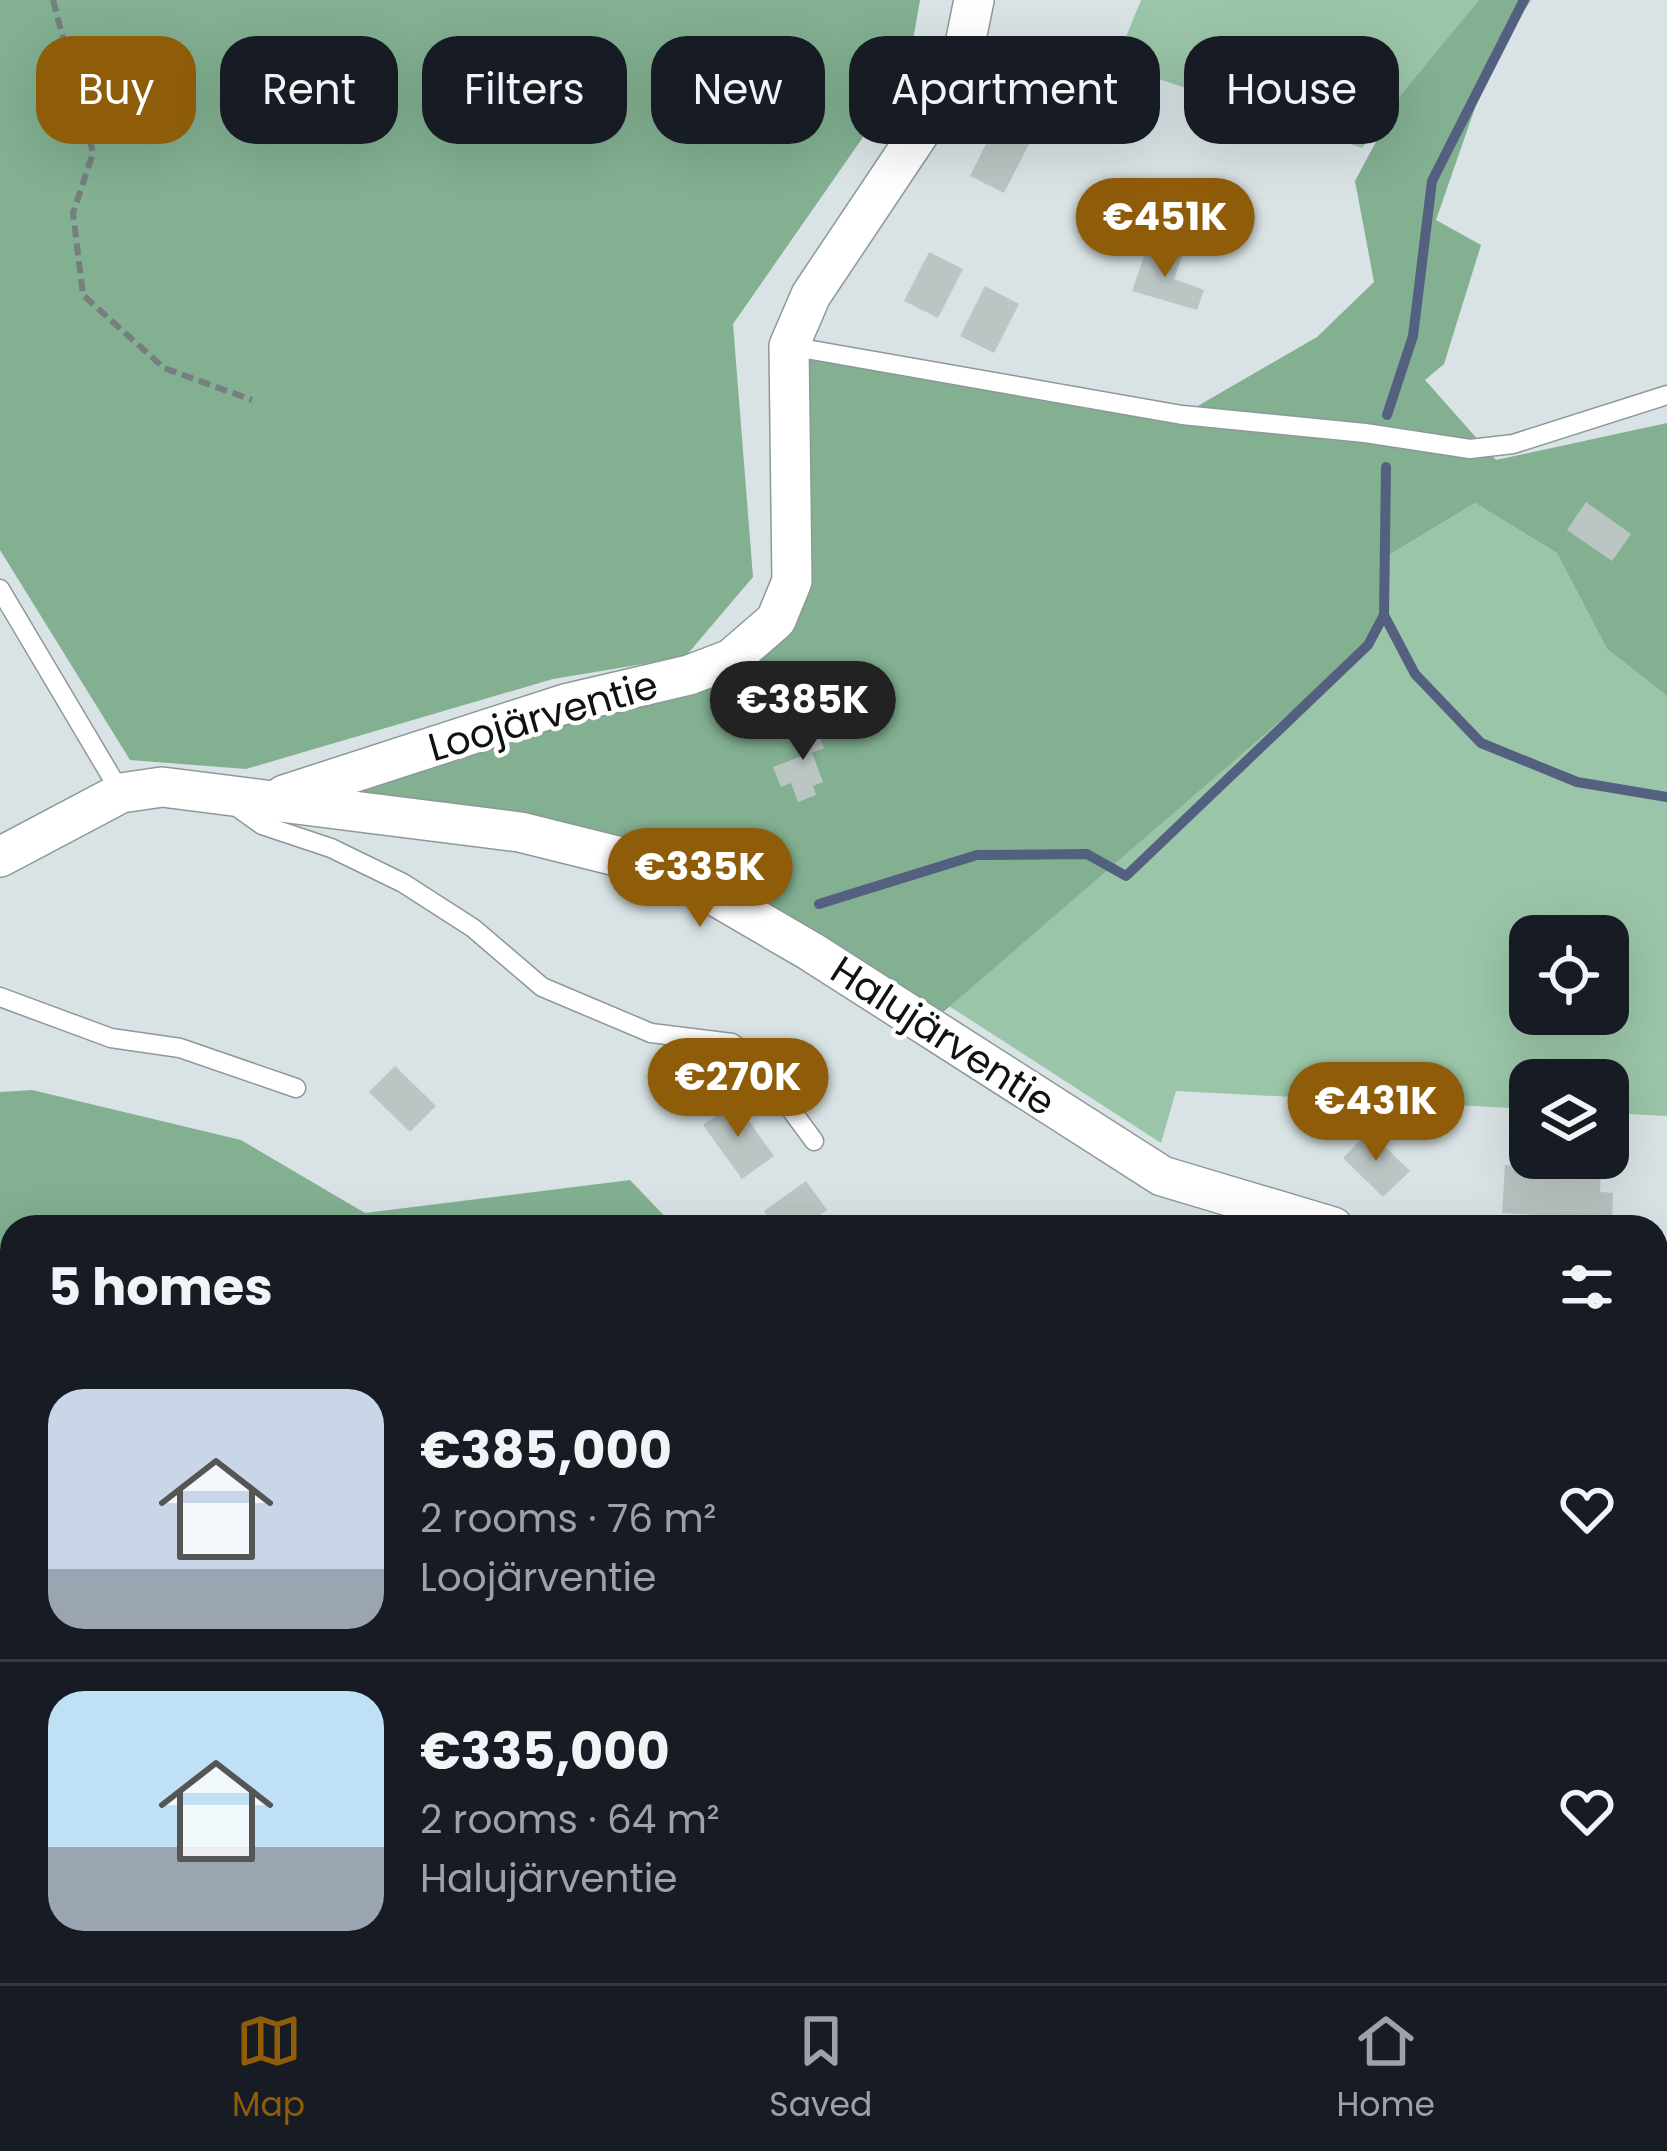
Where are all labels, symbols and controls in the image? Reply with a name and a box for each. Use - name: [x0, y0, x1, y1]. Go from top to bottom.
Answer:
- chip: Buy: [36, 36, 196, 144]
- chip: Rent: [220, 36, 398, 144]
- chip: Filters: [422, 36, 627, 144]
- chip: New: [651, 36, 825, 144]
- chip: Apartment: [849, 36, 1160, 144]
- chip: House: [1184, 36, 1399, 144]
- pin: €451K: [1081, 178, 1249, 280]
- text: €451K: [1103, 189, 1227, 244]
- street label: Loojärventie: [422, 657, 664, 775]
- pin: €385K: [719, 661, 887, 763]
- text: €385K: [737, 672, 869, 727]
- pin: €335K: [616, 828, 784, 930]
- text: €335K: [635, 839, 765, 894]
- map controls: [1509, 915, 1629, 1179]
- button: locate: [1509, 915, 1629, 1035]
- street label: Halujärventie: [820, 943, 1066, 1129]
- pin: €270K: [654, 1038, 822, 1140]
- text: €270K: [675, 1049, 801, 1104]
- button: layers: [1509, 1059, 1629, 1179]
- pin: €431K: [1292, 1062, 1460, 1164]
- text: €431K: [1315, 1073, 1437, 1128]
- text: 5 homes: [48, 1251, 273, 1323]
- icon: filters: [1554, 1254, 1620, 1320]
- text: €385,000: [420, 1414, 672, 1486]
- icon: home: [144, 1437, 288, 1581]
- icon: heart: [1554, 1476, 1620, 1542]
- text: 2 rooms · 76 m²: [420, 1491, 716, 1546]
- text: Loojärventie: [420, 1550, 656, 1605]
- text: €335,000: [420, 1715, 670, 1787]
- icon: home: [144, 1739, 288, 1883]
- icon: heart: [1554, 1778, 1620, 1844]
- text: 2 rooms · 64 m²: [420, 1792, 720, 1847]
- text: Halujärventie: [420, 1851, 677, 1906]
- tab: Map: [232, 2008, 305, 2130]
- tab: Saved: [769, 2008, 872, 2130]
- tab: Home: [1336, 2008, 1435, 2130]

